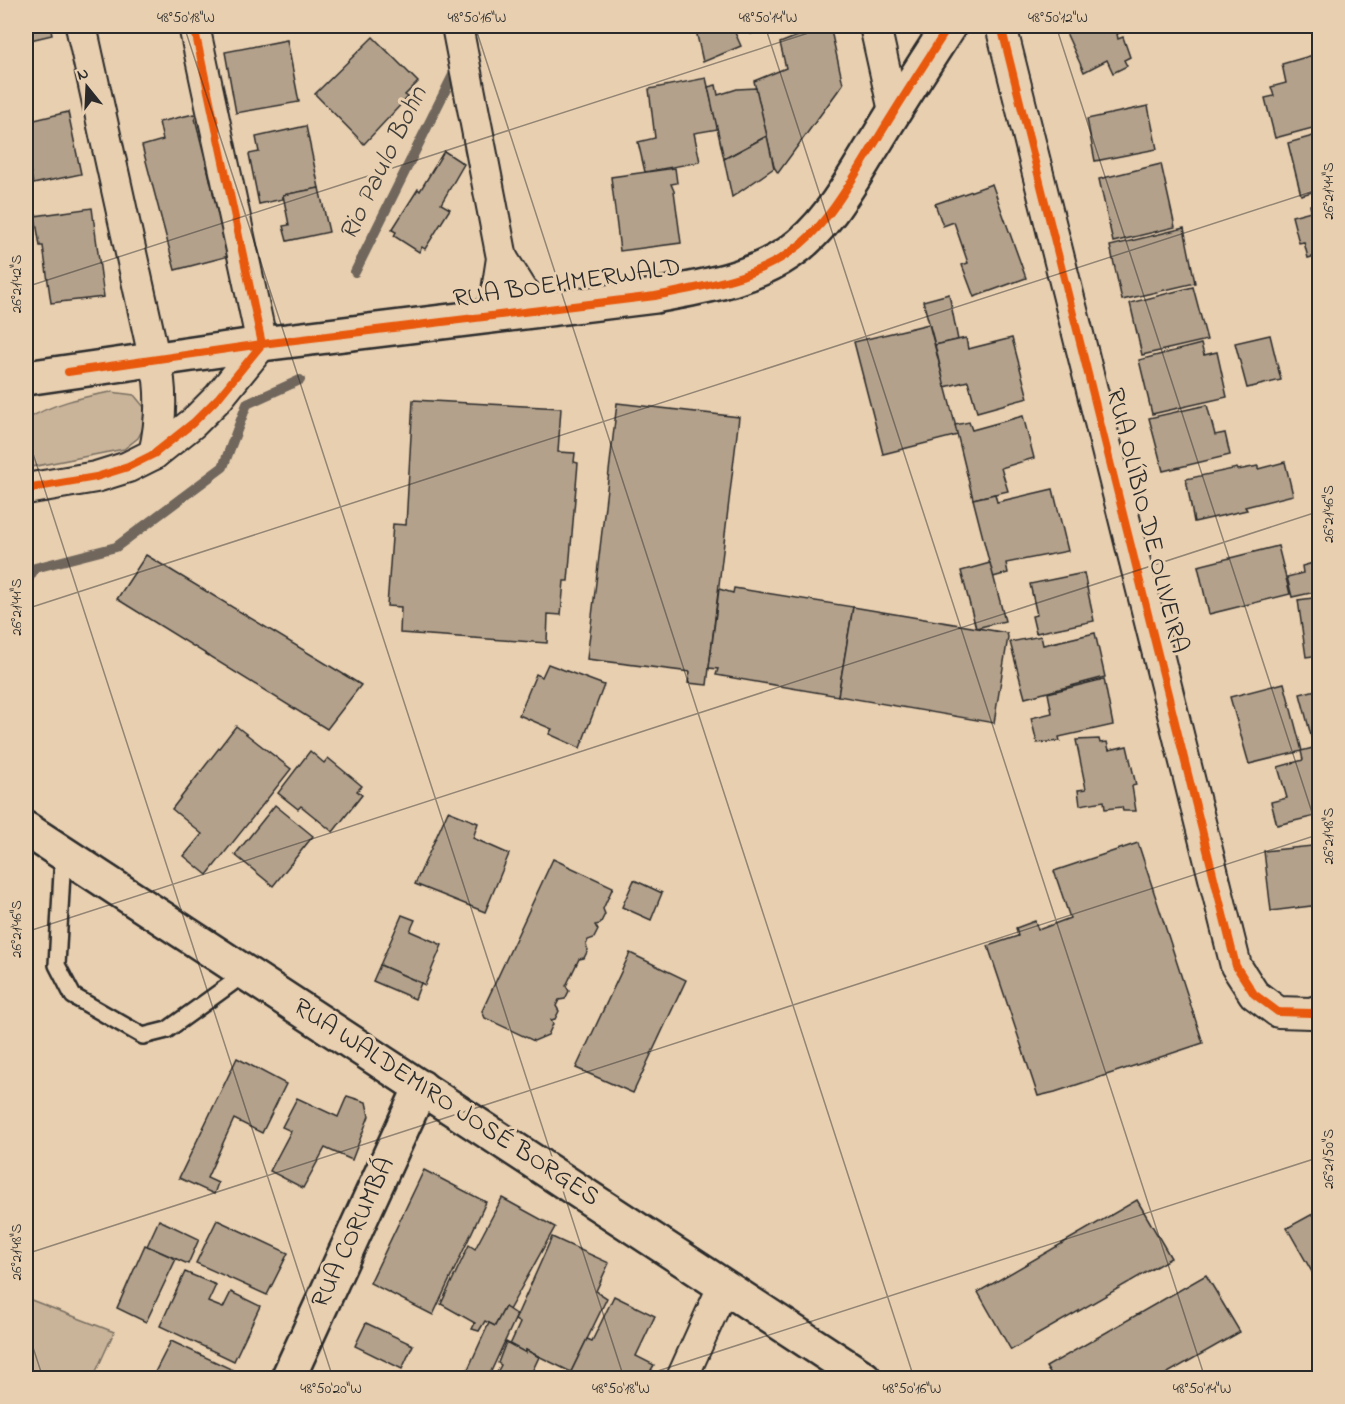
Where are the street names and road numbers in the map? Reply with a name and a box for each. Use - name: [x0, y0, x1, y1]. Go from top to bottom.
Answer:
- street label: RUA BOEHMERWALD: [451, 249, 683, 319]
- street label: RUA OLÍBIO DE OLIVEIRA: [1095, 384, 1197, 658]
- street label: RUA WALDEMIRO JOSÉ BORGES: [285, 989, 607, 1217]
- street label: RUA CORUMBÁ: [302, 1151, 406, 1315]

